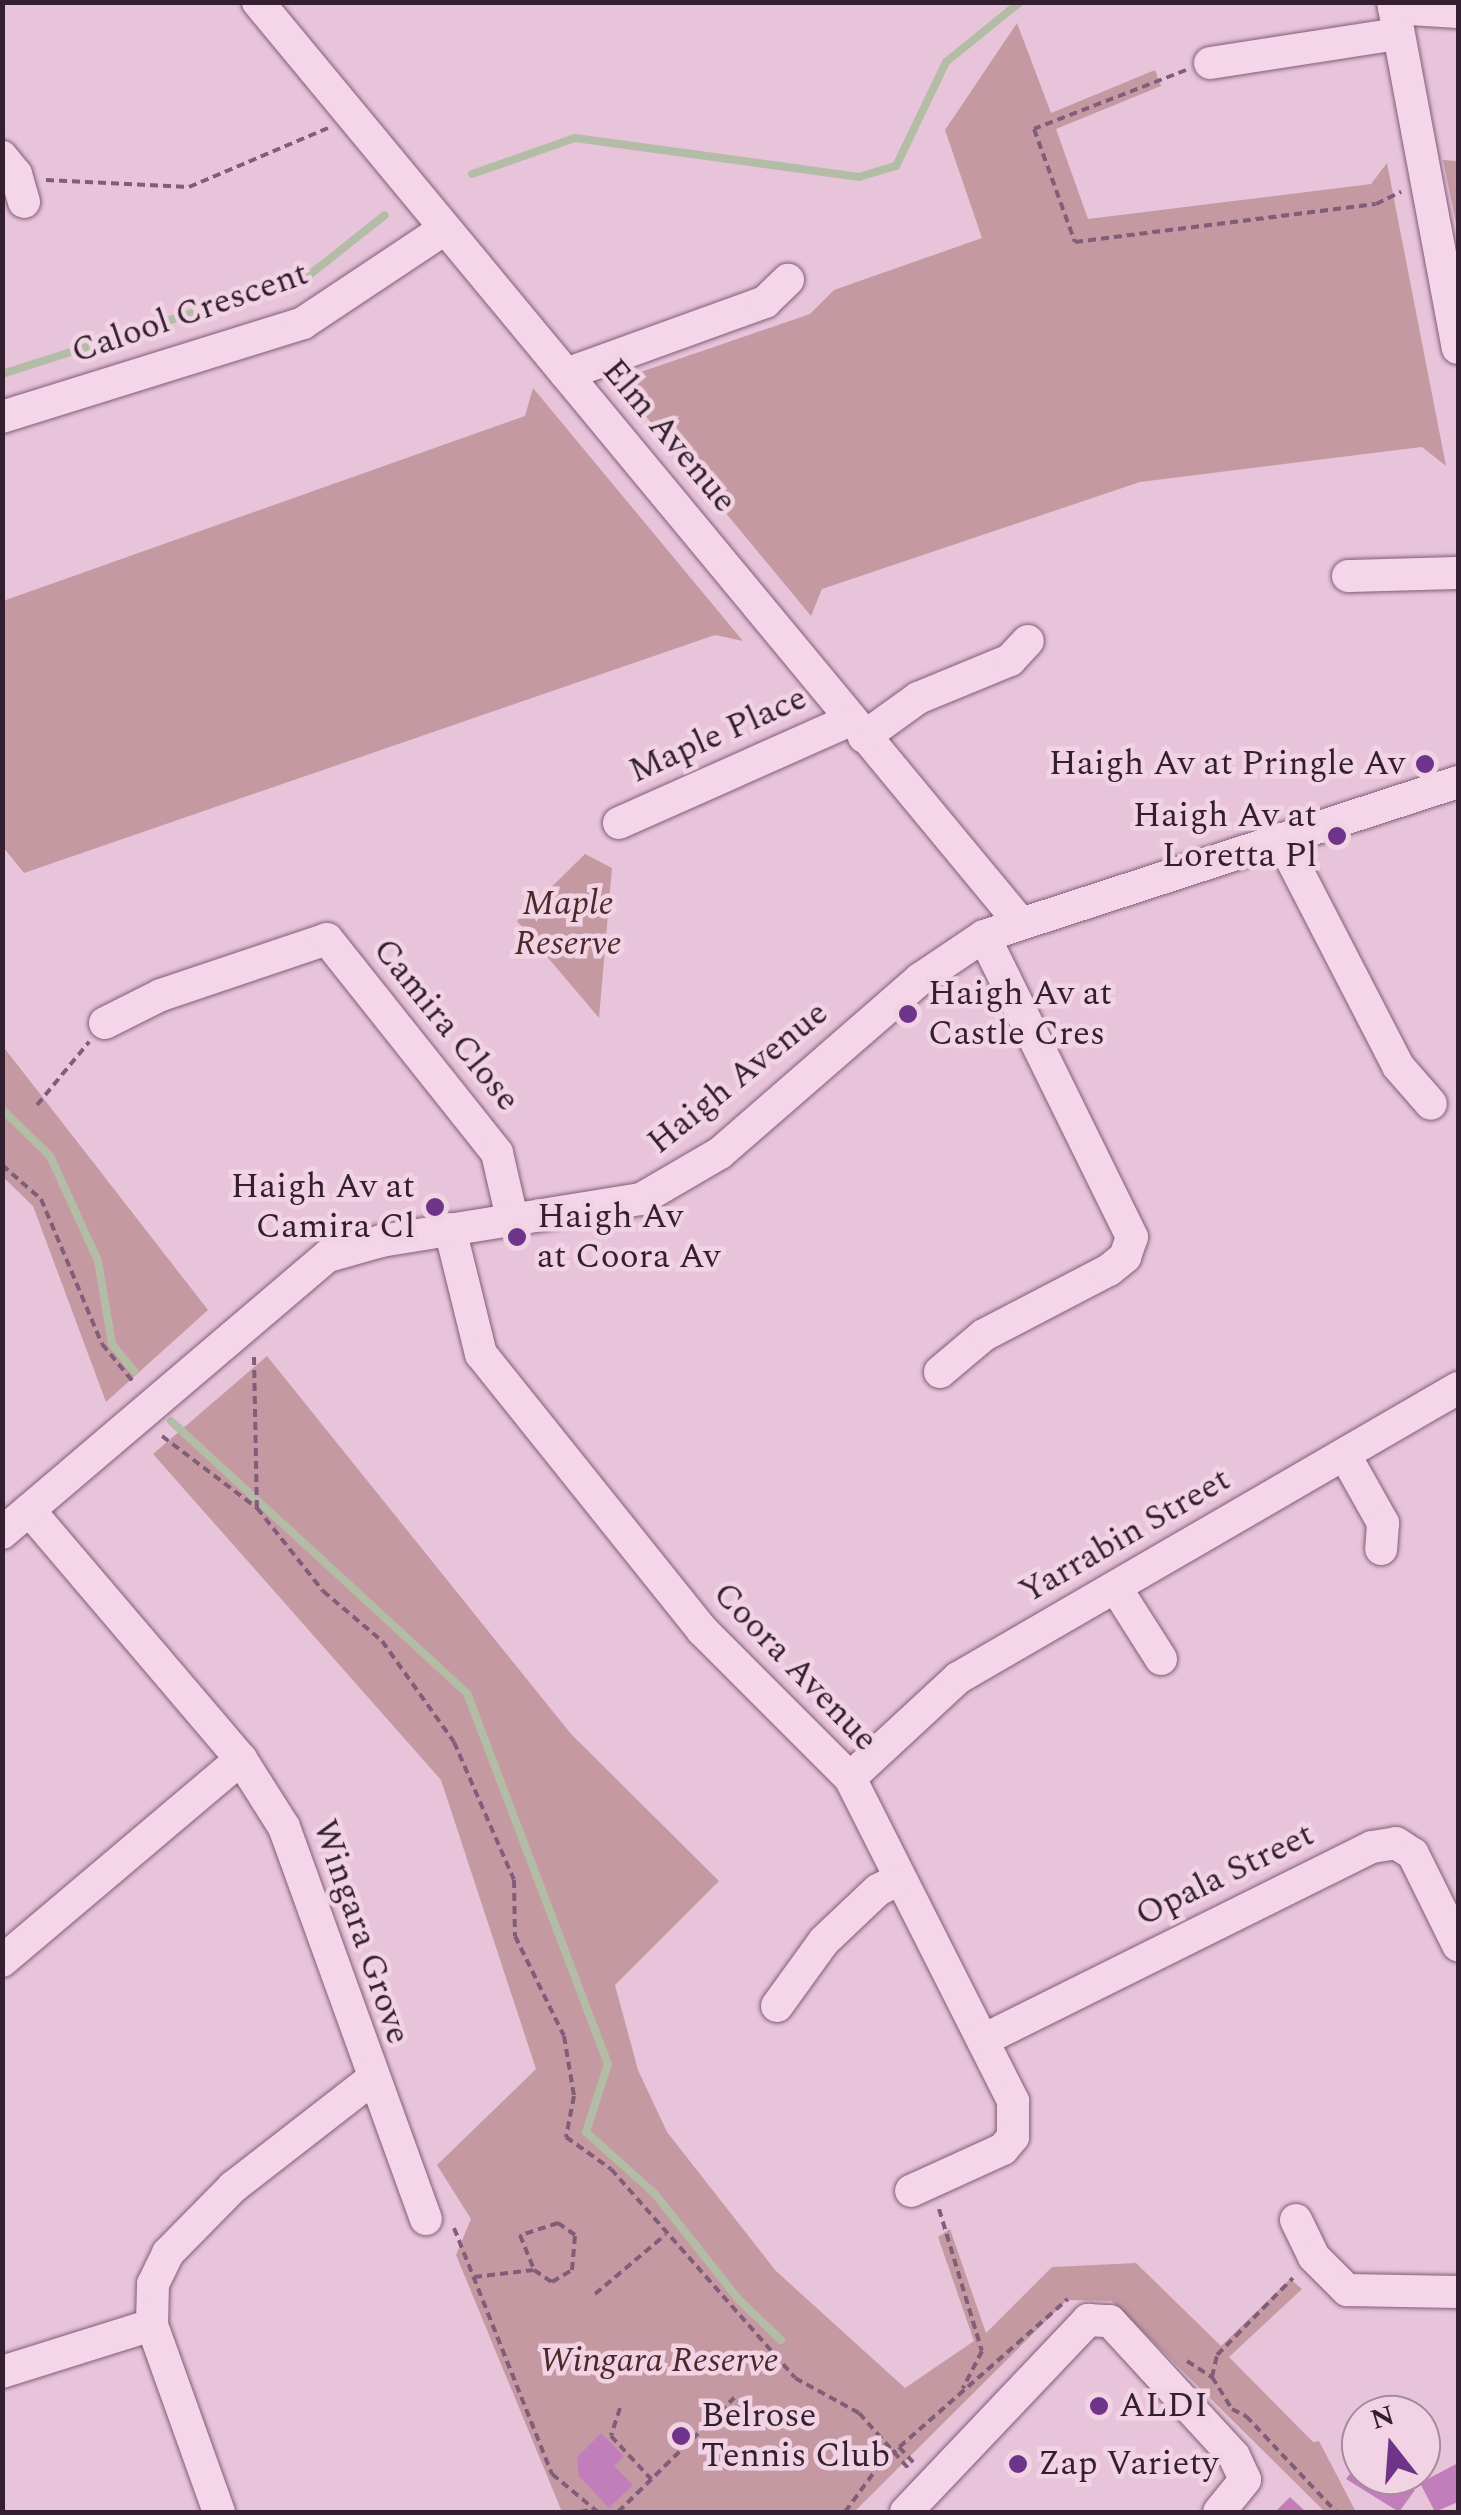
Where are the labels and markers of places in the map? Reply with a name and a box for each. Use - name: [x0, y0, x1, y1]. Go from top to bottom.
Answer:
- place label: Haigh Av at Pringle Av: [1049, 743, 1405, 785]
- marker: Haigh Av at Pringle Av: [1414, 753, 1436, 775]
- place label: Haigh Av at Loretta Pl: [1133, 795, 1317, 877]
- marker: Haigh Av at Loretta Pl: [1326, 825, 1348, 847]
- place label: Haigh Av at Castle Cres: [928, 973, 1112, 1055]
- marker: Haigh Av at Castle Cres: [897, 1003, 919, 1025]
- place label: Haigh Av at Camira Cl: [231, 1166, 415, 1248]
- marker: Haigh Av at Camira Cl: [424, 1196, 446, 1218]
- place label: Haigh Av at Coora Av: [537, 1196, 720, 1278]
- marker: Haigh Av at Coora Av: [506, 1226, 528, 1248]
- place label: ALDI: [1119, 2385, 1208, 2427]
- place label: Belrose Tennis Club: [701, 2395, 890, 2477]
- marker: ALDI: [1088, 2395, 1110, 2417]
- marker: Belrose Tennis Club: [670, 2425, 692, 2447]
- place label: Zap Variety: [1038, 2443, 1219, 2485]
- marker: Zap Variety: [1007, 2453, 1029, 2475]

